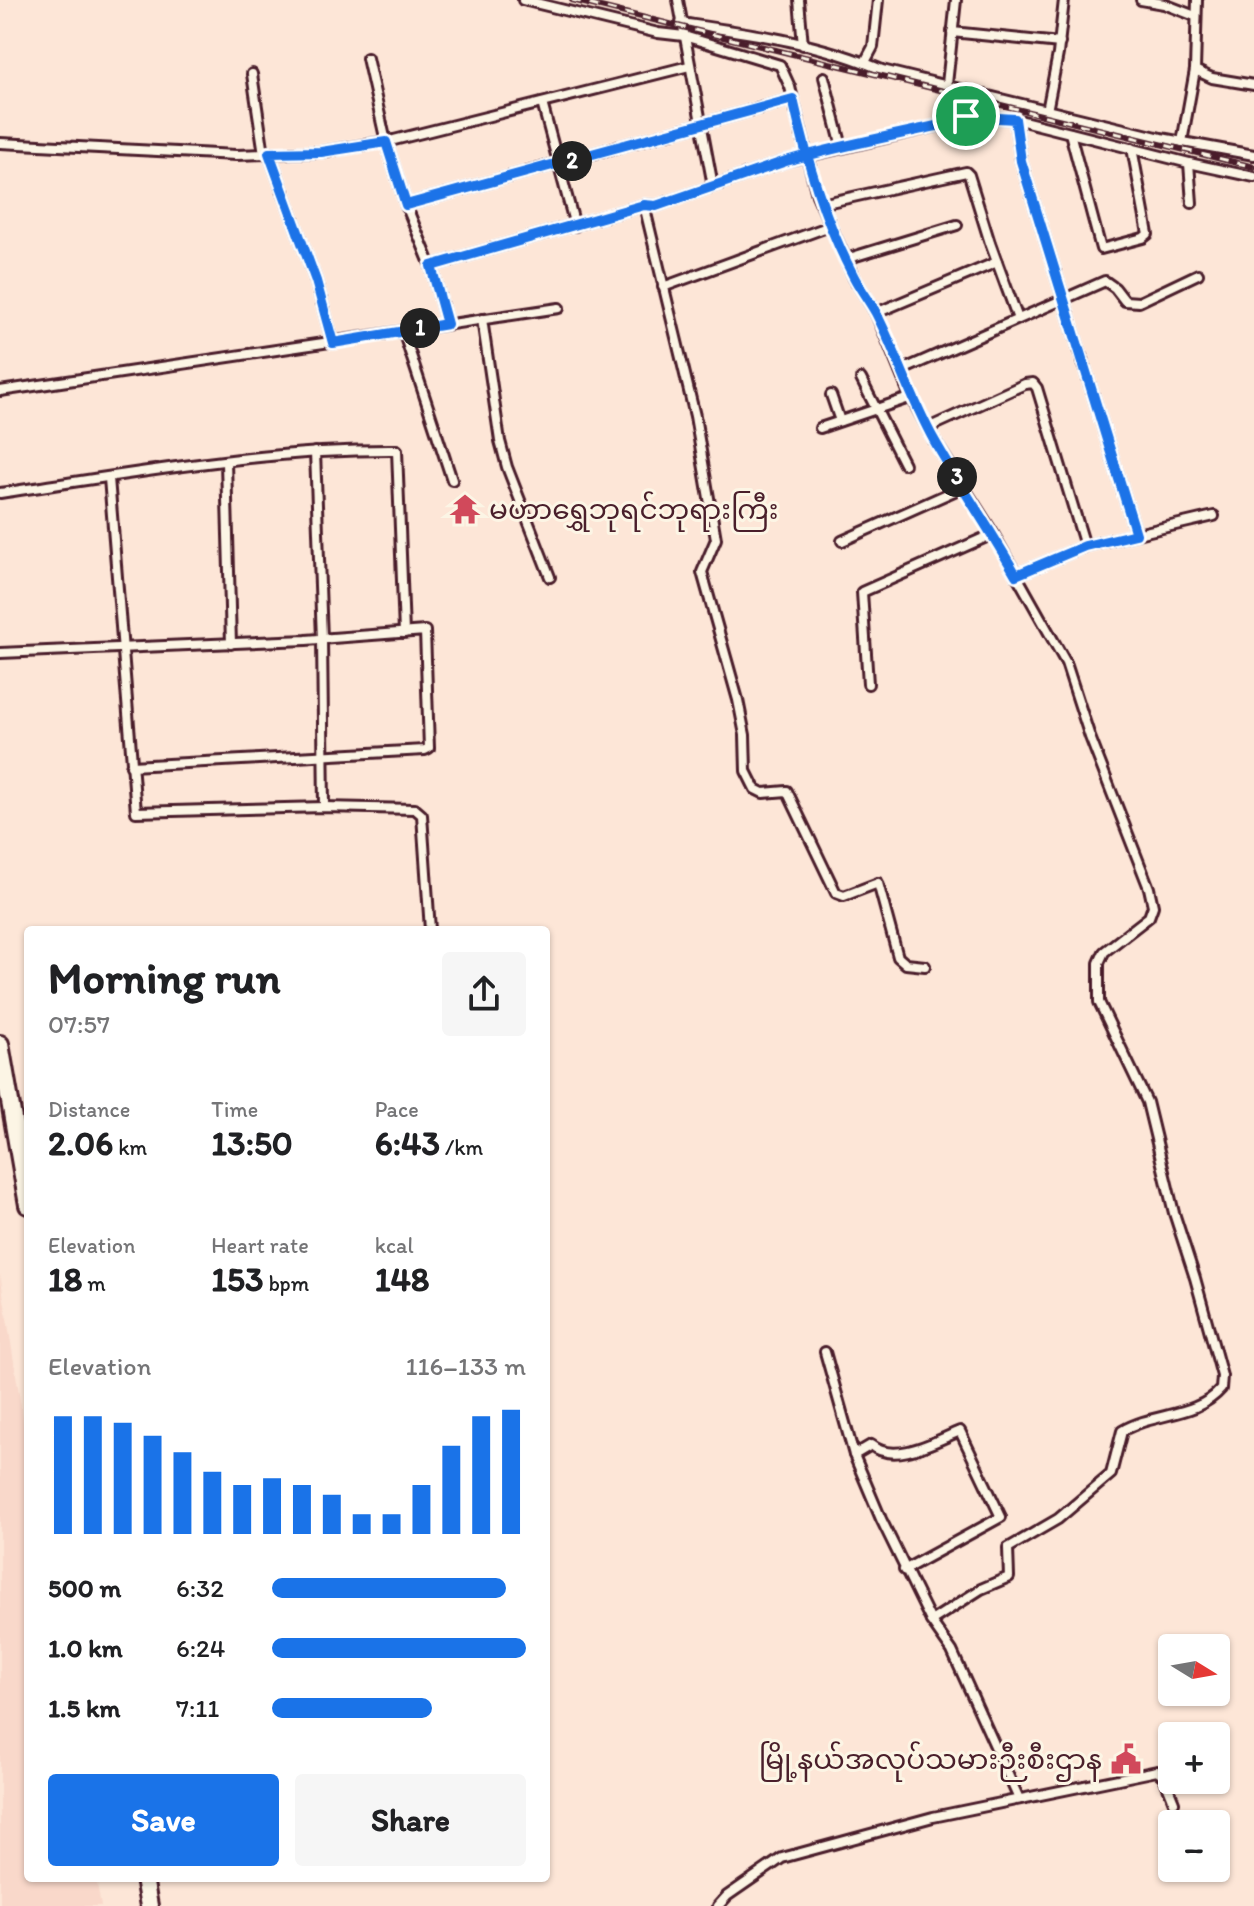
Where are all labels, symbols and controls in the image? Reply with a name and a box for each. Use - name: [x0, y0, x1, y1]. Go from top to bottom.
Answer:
- pin: [932, 82, 1000, 150]
- icon: arrive: [944, 94, 988, 138]
- pin: 2: [552, 141, 592, 181]
- text: 2: [566, 147, 578, 174]
- pin: 1: [400, 308, 440, 348]
- text: 1: [415, 314, 425, 341]
- pin: 3: [937, 457, 977, 497]
- text: 3: [951, 463, 963, 490]
- place label: မဟာရွှေဘုရင်ဘုရားကြီး: [489, 491, 778, 532]
- temple icon: မဟာရွှေဘုရင်ဘုရားကြီး: [448, 492, 482, 526]
- text: Morning run: [48, 951, 281, 1004]
- button: share: [442, 952, 526, 1036]
- text: 07:57: [48, 1008, 110, 1040]
- text: Distance: [48, 1096, 130, 1123]
- text: Time: [211, 1096, 258, 1123]
- text: Pace: [375, 1096, 419, 1123]
- text: 2.06: [48, 1123, 113, 1164]
- text: 13:50: [211, 1123, 293, 1164]
- text: 6:43: [375, 1123, 440, 1164]
- text: km: [113, 1134, 147, 1161]
- text: /km: [440, 1134, 483, 1161]
- text: Elevation: [48, 1232, 135, 1259]
- text: Heart rate: [211, 1232, 309, 1259]
- text: kcal: [375, 1232, 414, 1259]
- text: 18: [48, 1259, 82, 1300]
- text: 153: [211, 1259, 263, 1300]
- text: 148: [375, 1259, 430, 1300]
- text: m: [82, 1270, 106, 1297]
- text: bpm: [263, 1270, 309, 1297]
- text: Elevation: [48, 1350, 151, 1382]
- text: 116–133 m: [405, 1350, 526, 1382]
- text: 500 m: [48, 1572, 121, 1604]
- text: 6:32: [176, 1572, 224, 1604]
- text: 1.0 km: [48, 1632, 123, 1664]
- text: 6:24: [176, 1632, 225, 1664]
- north arrow: [1158, 1634, 1230, 1706]
- map controls: [1158, 1634, 1230, 1882]
- text: 1.5 km: [48, 1692, 120, 1724]
- text: 7:11: [176, 1692, 219, 1724]
- button: +: [1158, 1722, 1230, 1794]
- place label: မြို့နယ်အလုပ်သမားဉီးစီးဌာန: [759, 1741, 1102, 1782]
- public building icon: မြို့နယ်အလုပ်သမားဉီးစီးဌာန: [1109, 1742, 1143, 1776]
- button: Save: [48, 1774, 279, 1866]
- button: Share: [295, 1774, 526, 1866]
- button: −: [1158, 1810, 1230, 1882]

